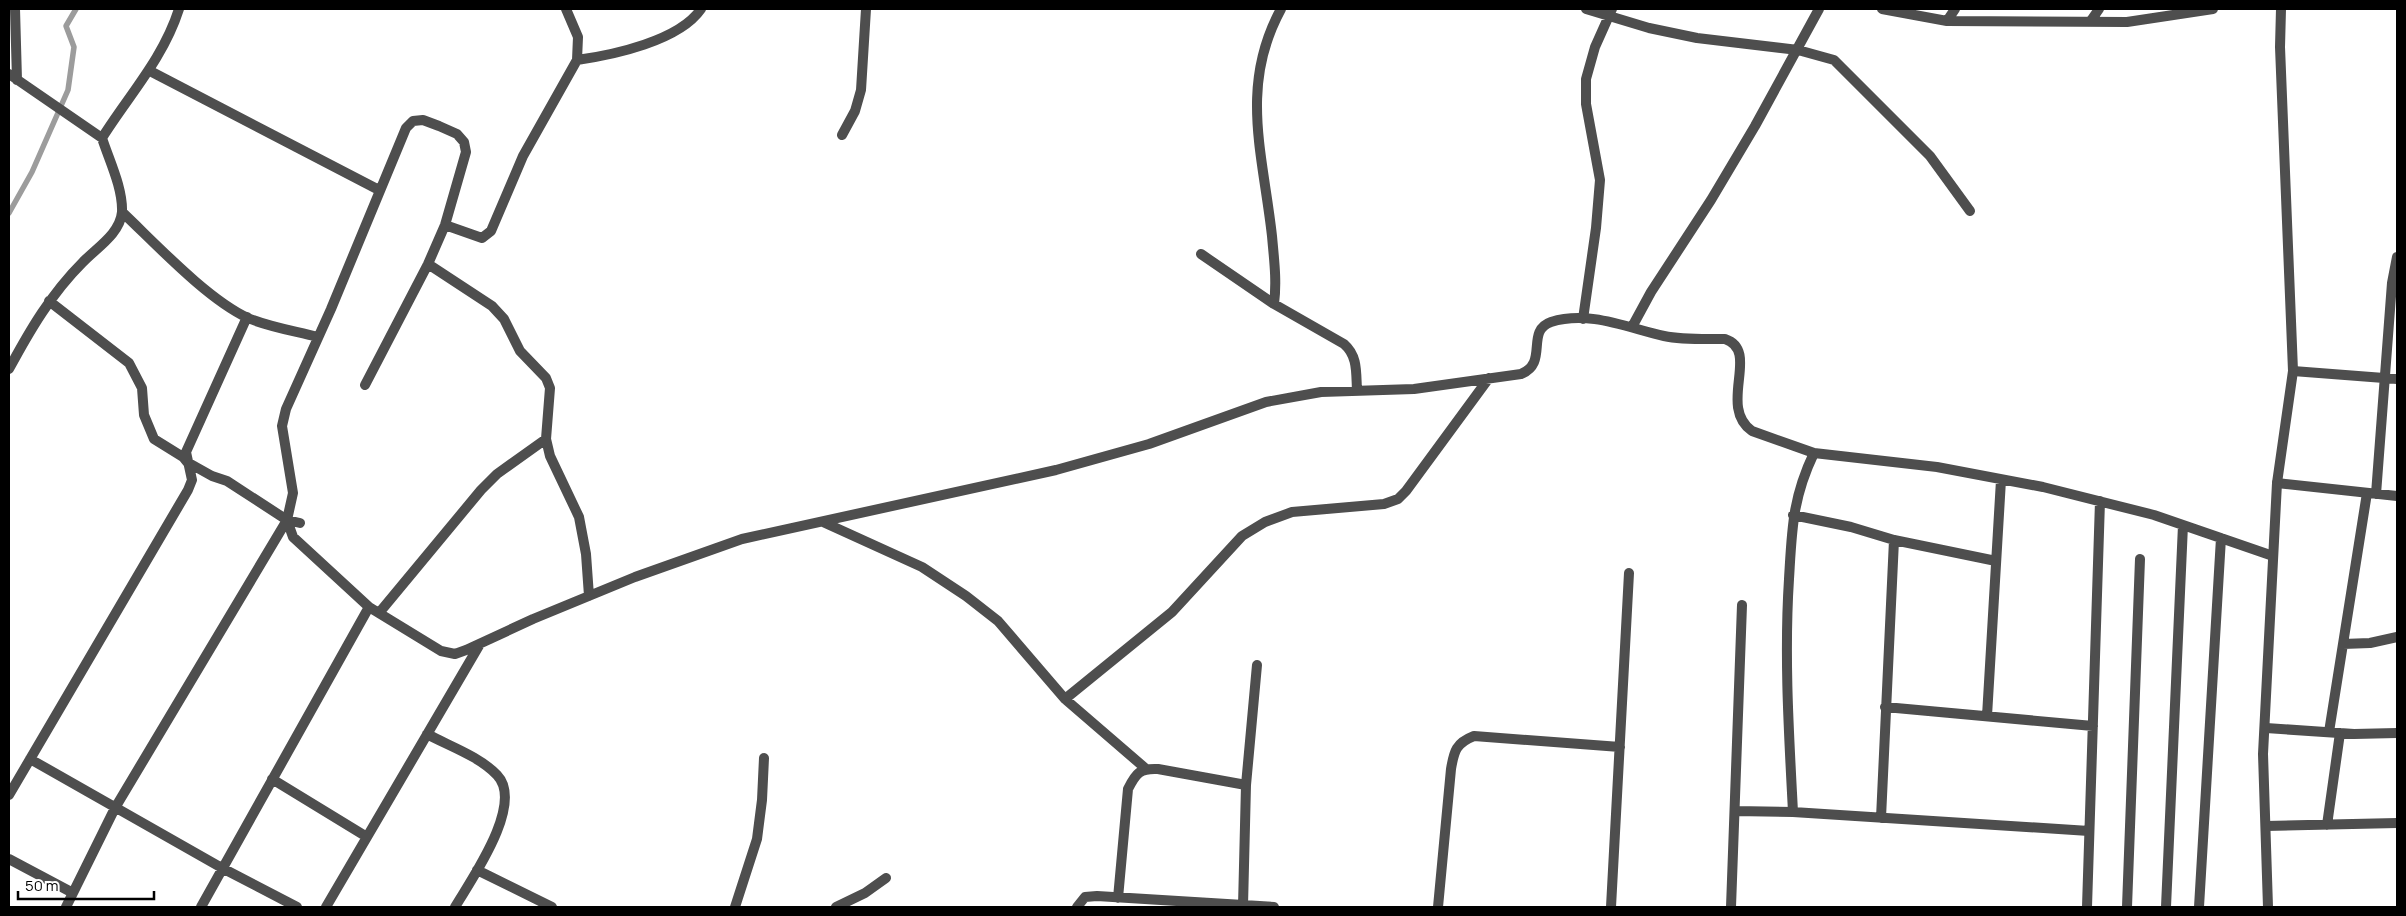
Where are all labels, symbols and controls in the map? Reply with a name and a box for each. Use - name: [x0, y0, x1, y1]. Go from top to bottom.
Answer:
- scale bar: [18, 868, 154, 900]
- text: 50 m: [25, 875, 59, 896]

